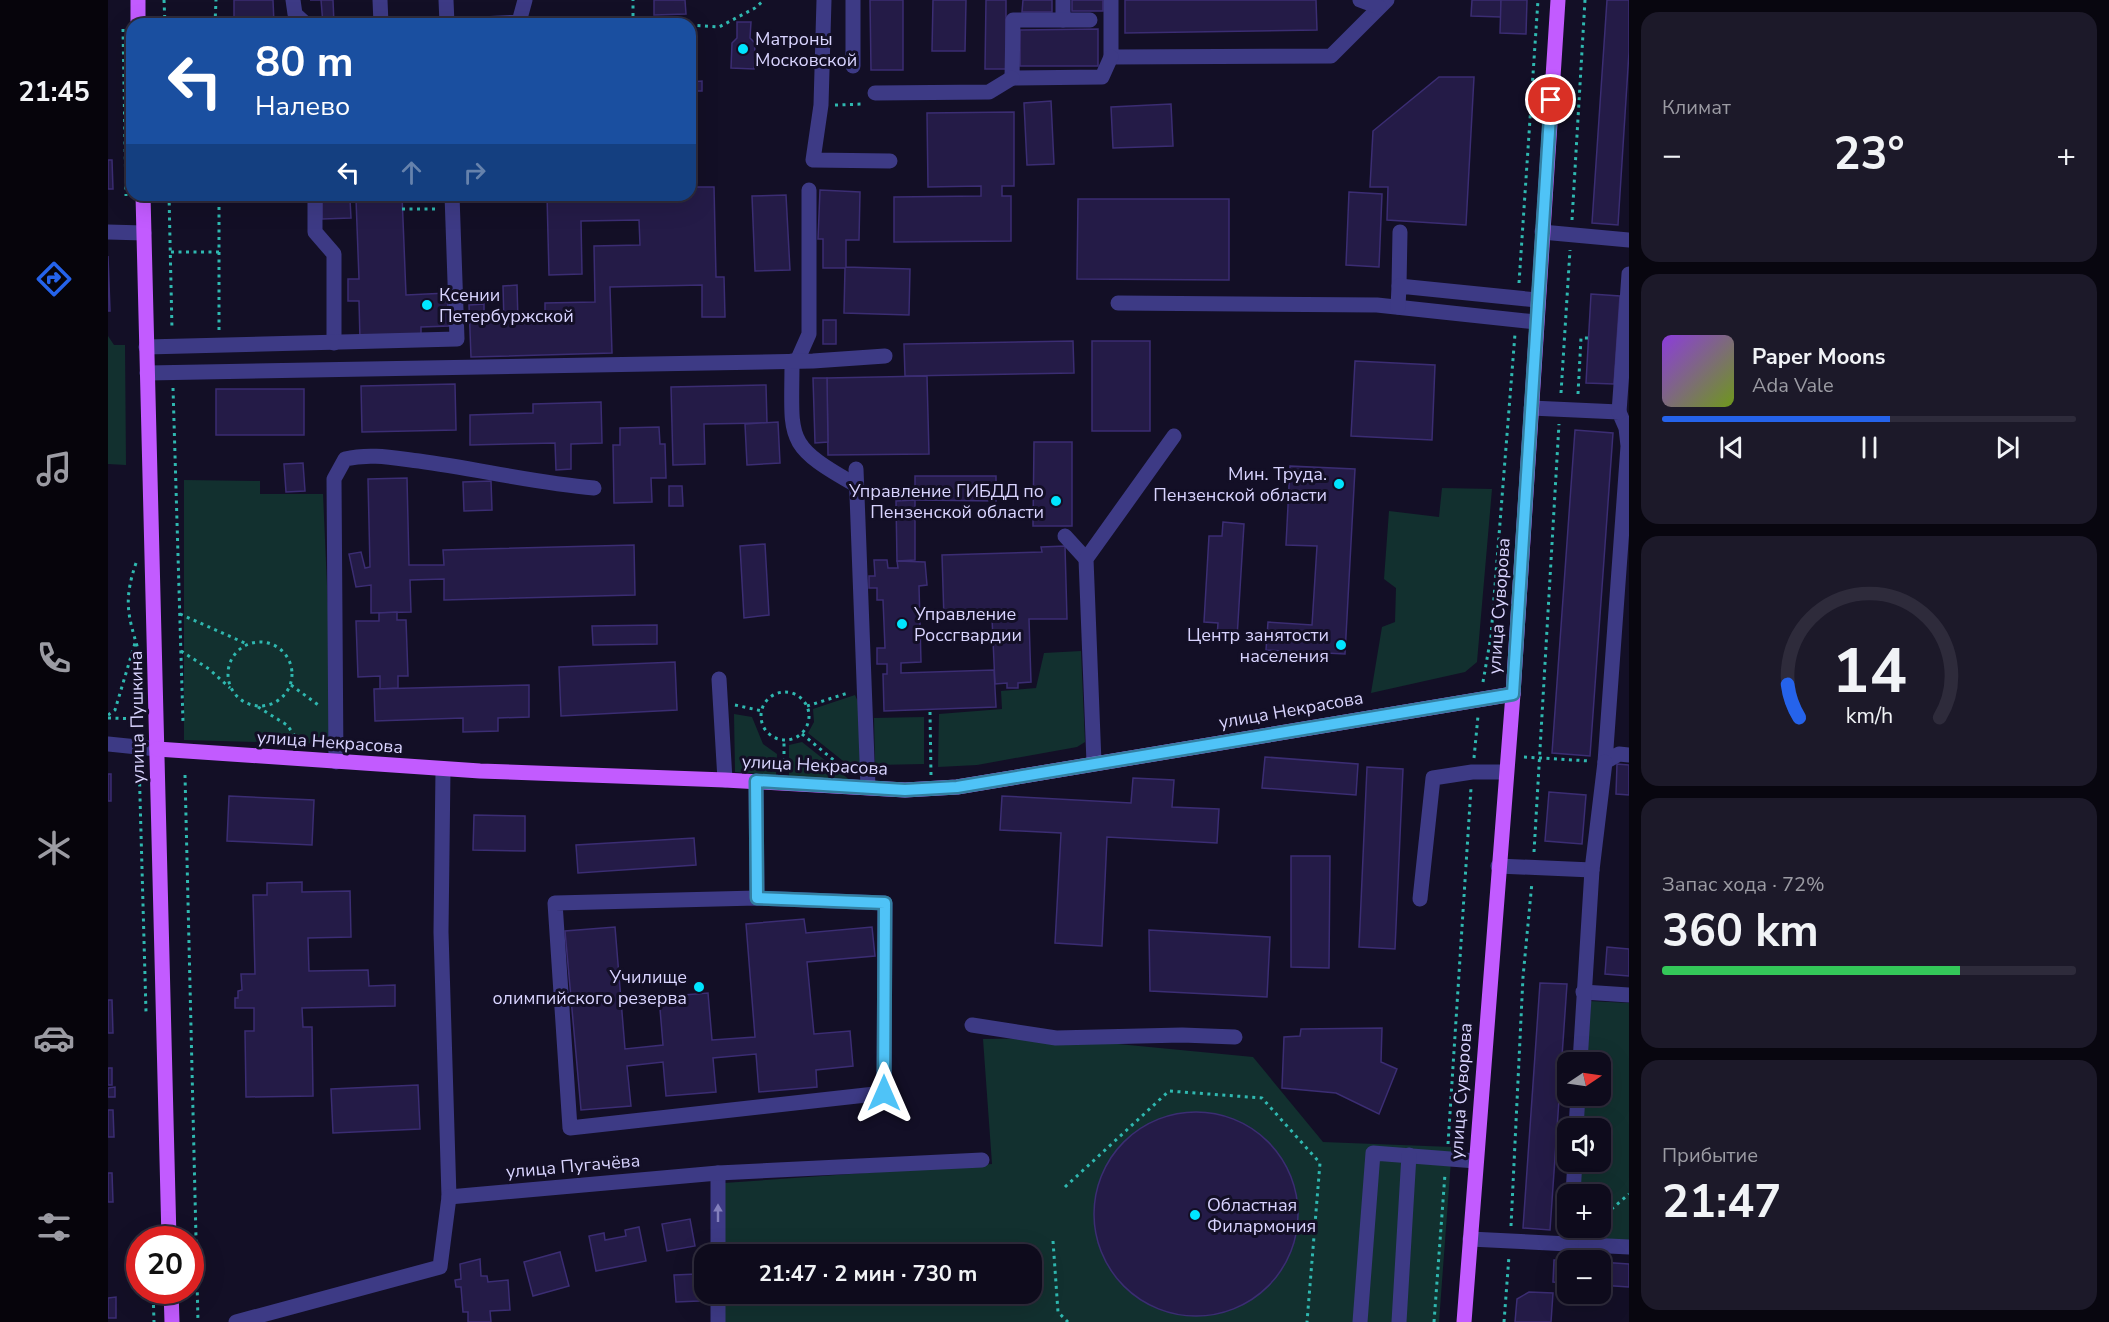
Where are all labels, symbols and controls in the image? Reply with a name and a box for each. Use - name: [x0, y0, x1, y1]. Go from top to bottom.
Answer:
- place label: Матроны Московской: [755, 27, 857, 72]
- text: 80 m: [255, 34, 354, 91]
- icon: left: [156, 42, 234, 120]
- marker: Матроны Московской: [736, 42, 750, 56]
- text: 21:45: [18, 74, 90, 111]
- pin: [1525, 74, 1576, 125]
- icon: arrive: [1534, 83, 1567, 116]
- text: Налево: [255, 88, 350, 125]
- text: Климат: [1662, 94, 1731, 121]
- text: 23°: [1833, 124, 1905, 185]
- text: −: [1662, 133, 1682, 178]
- text: +: [2056, 133, 2076, 178]
- icon: left: [332, 156, 365, 189]
- icon: ahead: [395, 156, 428, 189]
- icon: right: [458, 156, 491, 189]
- icon: directions: [33, 258, 75, 300]
- place label: Ксении Петербуржской: [439, 283, 574, 328]
- marker: Ксении Петербуржской: [420, 298, 434, 312]
- text: Paper Moons: [1752, 342, 1886, 372]
- text: Ada Vale: [1752, 372, 1834, 399]
- icon: previous: [1715, 431, 1748, 464]
- icon: pause: [1853, 431, 1886, 464]
- icon: next: [1991, 431, 2024, 464]
- icon: music: [33, 448, 75, 490]
- place label: Мин. Труда. Пензенской области: [1153, 462, 1327, 507]
- marker: Мин. Труда. Пензенской области: [1332, 477, 1346, 491]
- place label: Управление ГИБДД по Пензенской области: [848, 479, 1044, 524]
- marker: Управление ГИБДД по Пензенской области: [1049, 494, 1063, 508]
- street label: улица Суворова: [1482, 537, 1516, 675]
- place label: Управление Россгвардии: [913, 602, 1022, 647]
- marker: Управление Россгвардии: [895, 617, 909, 631]
- place label: Центр занятости населения: [1187, 623, 1329, 668]
- text: 14: [1832, 629, 1906, 714]
- icon: phone: [33, 637, 75, 679]
- marker: Центр занятости населения: [1334, 638, 1348, 652]
- street label: улица Пушкина: [124, 651, 150, 783]
- street label: улица Некрасова: [1217, 685, 1365, 735]
- text: km/h: [1845, 701, 1893, 731]
- street label: улица Некрасова: [256, 725, 404, 759]
- street label: улица Некрасова: [741, 749, 889, 781]
- icon: climate: [33, 827, 75, 869]
- text: Запас хода · 72%: [1662, 871, 1825, 898]
- text: 360 km: [1662, 901, 1819, 962]
- place label: Училище олимпийского резерва: [493, 965, 687, 1010]
- marker: Училище олимпийского резерва: [692, 980, 706, 994]
- icon: car: [33, 1017, 75, 1059]
- street label: улица Суворова: [1444, 1022, 1478, 1160]
- north arrow: [1557, 1052, 1611, 1106]
- map controls: [1557, 1052, 1611, 1304]
- position arrow: [852, 1061, 916, 1125]
- button: sound: [1557, 1118, 1611, 1172]
- text: Прибытие: [1662, 1142, 1758, 1169]
- street label: улица Пугачёва: [505, 1148, 641, 1184]
- text: 21:47: [1662, 1172, 1781, 1233]
- button: +: [1557, 1184, 1611, 1238]
- place label: Областная Филармония: [1207, 1193, 1316, 1238]
- one-way arrow: [713, 1204, 723, 1223]
- icon: filters: [33, 1206, 75, 1248]
- marker: Областная Филармония: [1188, 1208, 1202, 1222]
- speed limit sign: 20: [126, 1226, 204, 1304]
- button: −: [1557, 1250, 1611, 1304]
- text: 21:47 · 2 мин · 730 m: [759, 1259, 977, 1289]

